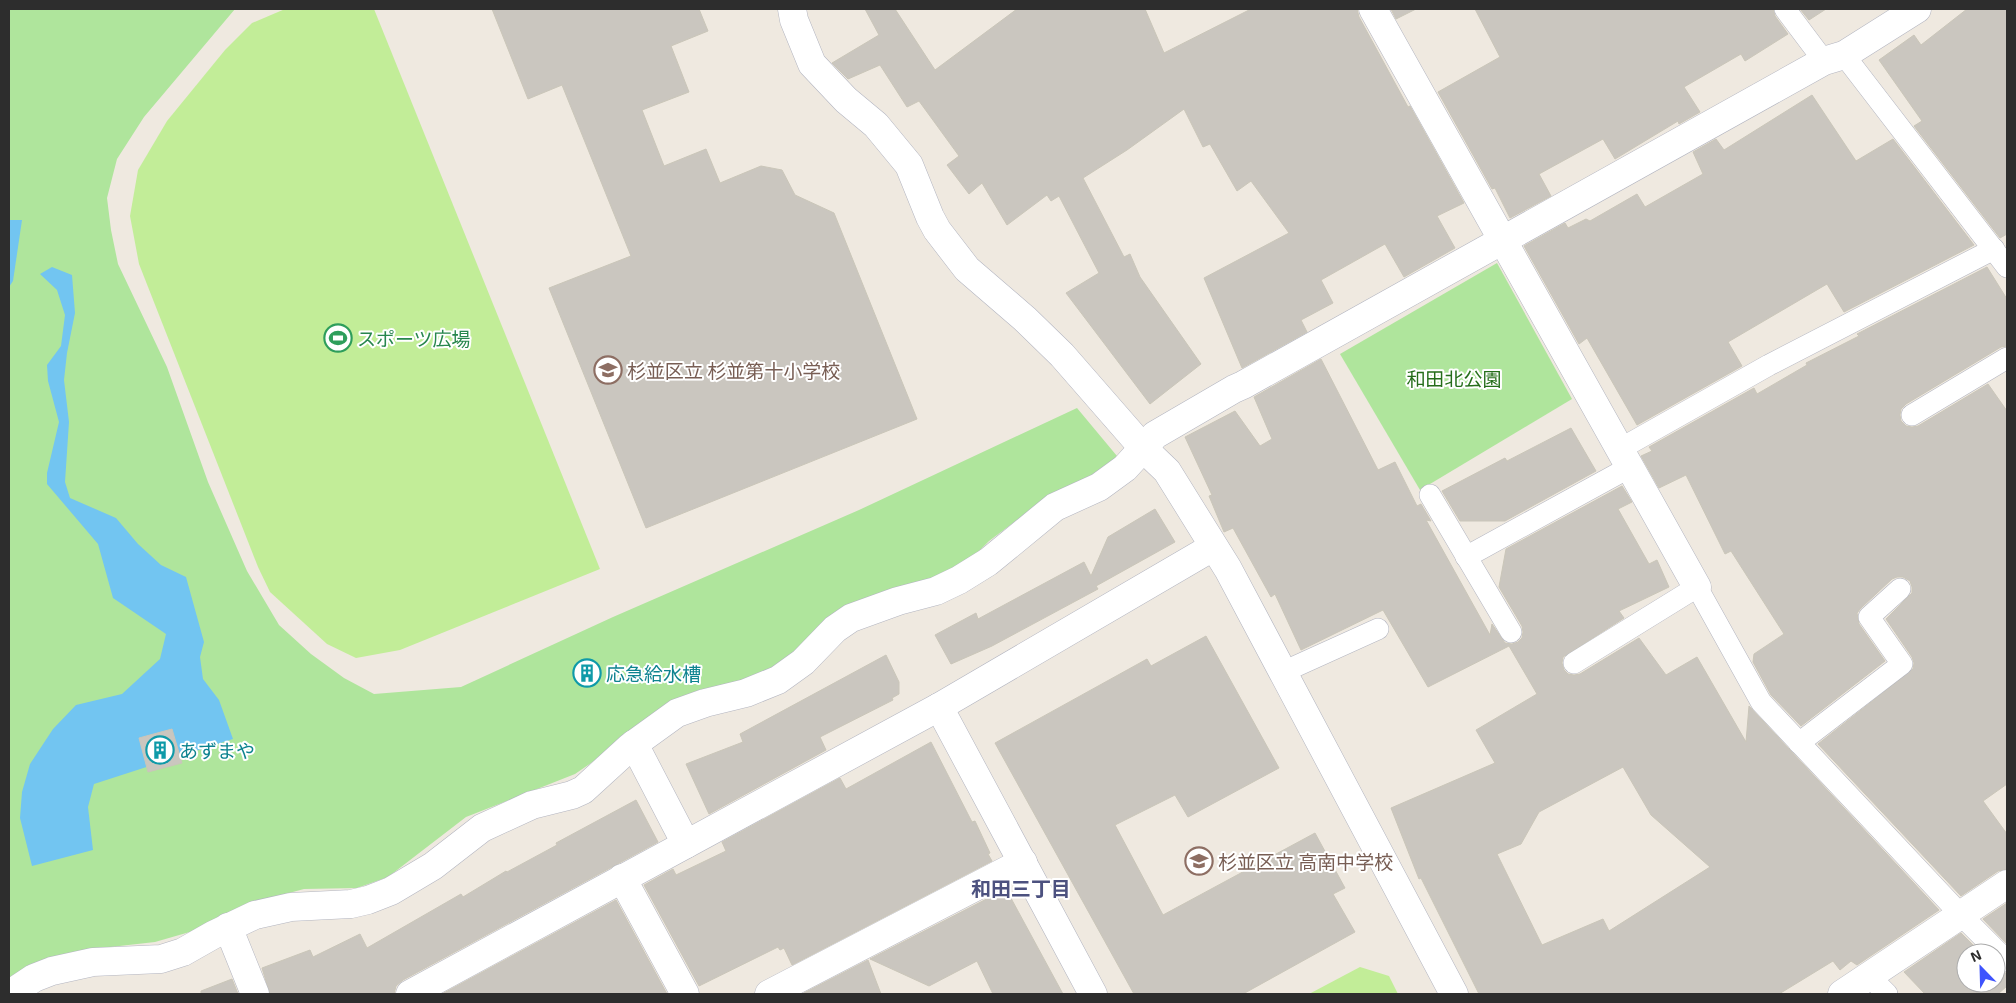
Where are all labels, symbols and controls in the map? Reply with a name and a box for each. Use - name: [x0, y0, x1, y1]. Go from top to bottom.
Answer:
- sports icon: スポーツ広場: [323, 323, 353, 353]
- place label: スポーツ広場: [357, 327, 471, 350]
- school or university icon: 杉並区立 杉並第十小学校: [593, 355, 623, 385]
- place label: 杉並区立 杉並第十小学校: [627, 359, 840, 382]
- park label: 和田北公園: [1406, 367, 1502, 390]
- building icon: 応急給水槽: [572, 658, 602, 688]
- place label: 応急給水槽: [606, 662, 701, 685]
- building icon: あずまや: [145, 735, 175, 765]
- place label: あずまや: [179, 739, 255, 762]
- school or university icon: 杉並区立 高南中学校: [1184, 846, 1214, 876]
- place label: 杉並区立 高南中学校: [1218, 850, 1393, 873]
- district label: 和田三丁目: [971, 876, 1071, 900]
- north arrow: [1956, 943, 2006, 993]
- text: N: [1968, 946, 1984, 965]

